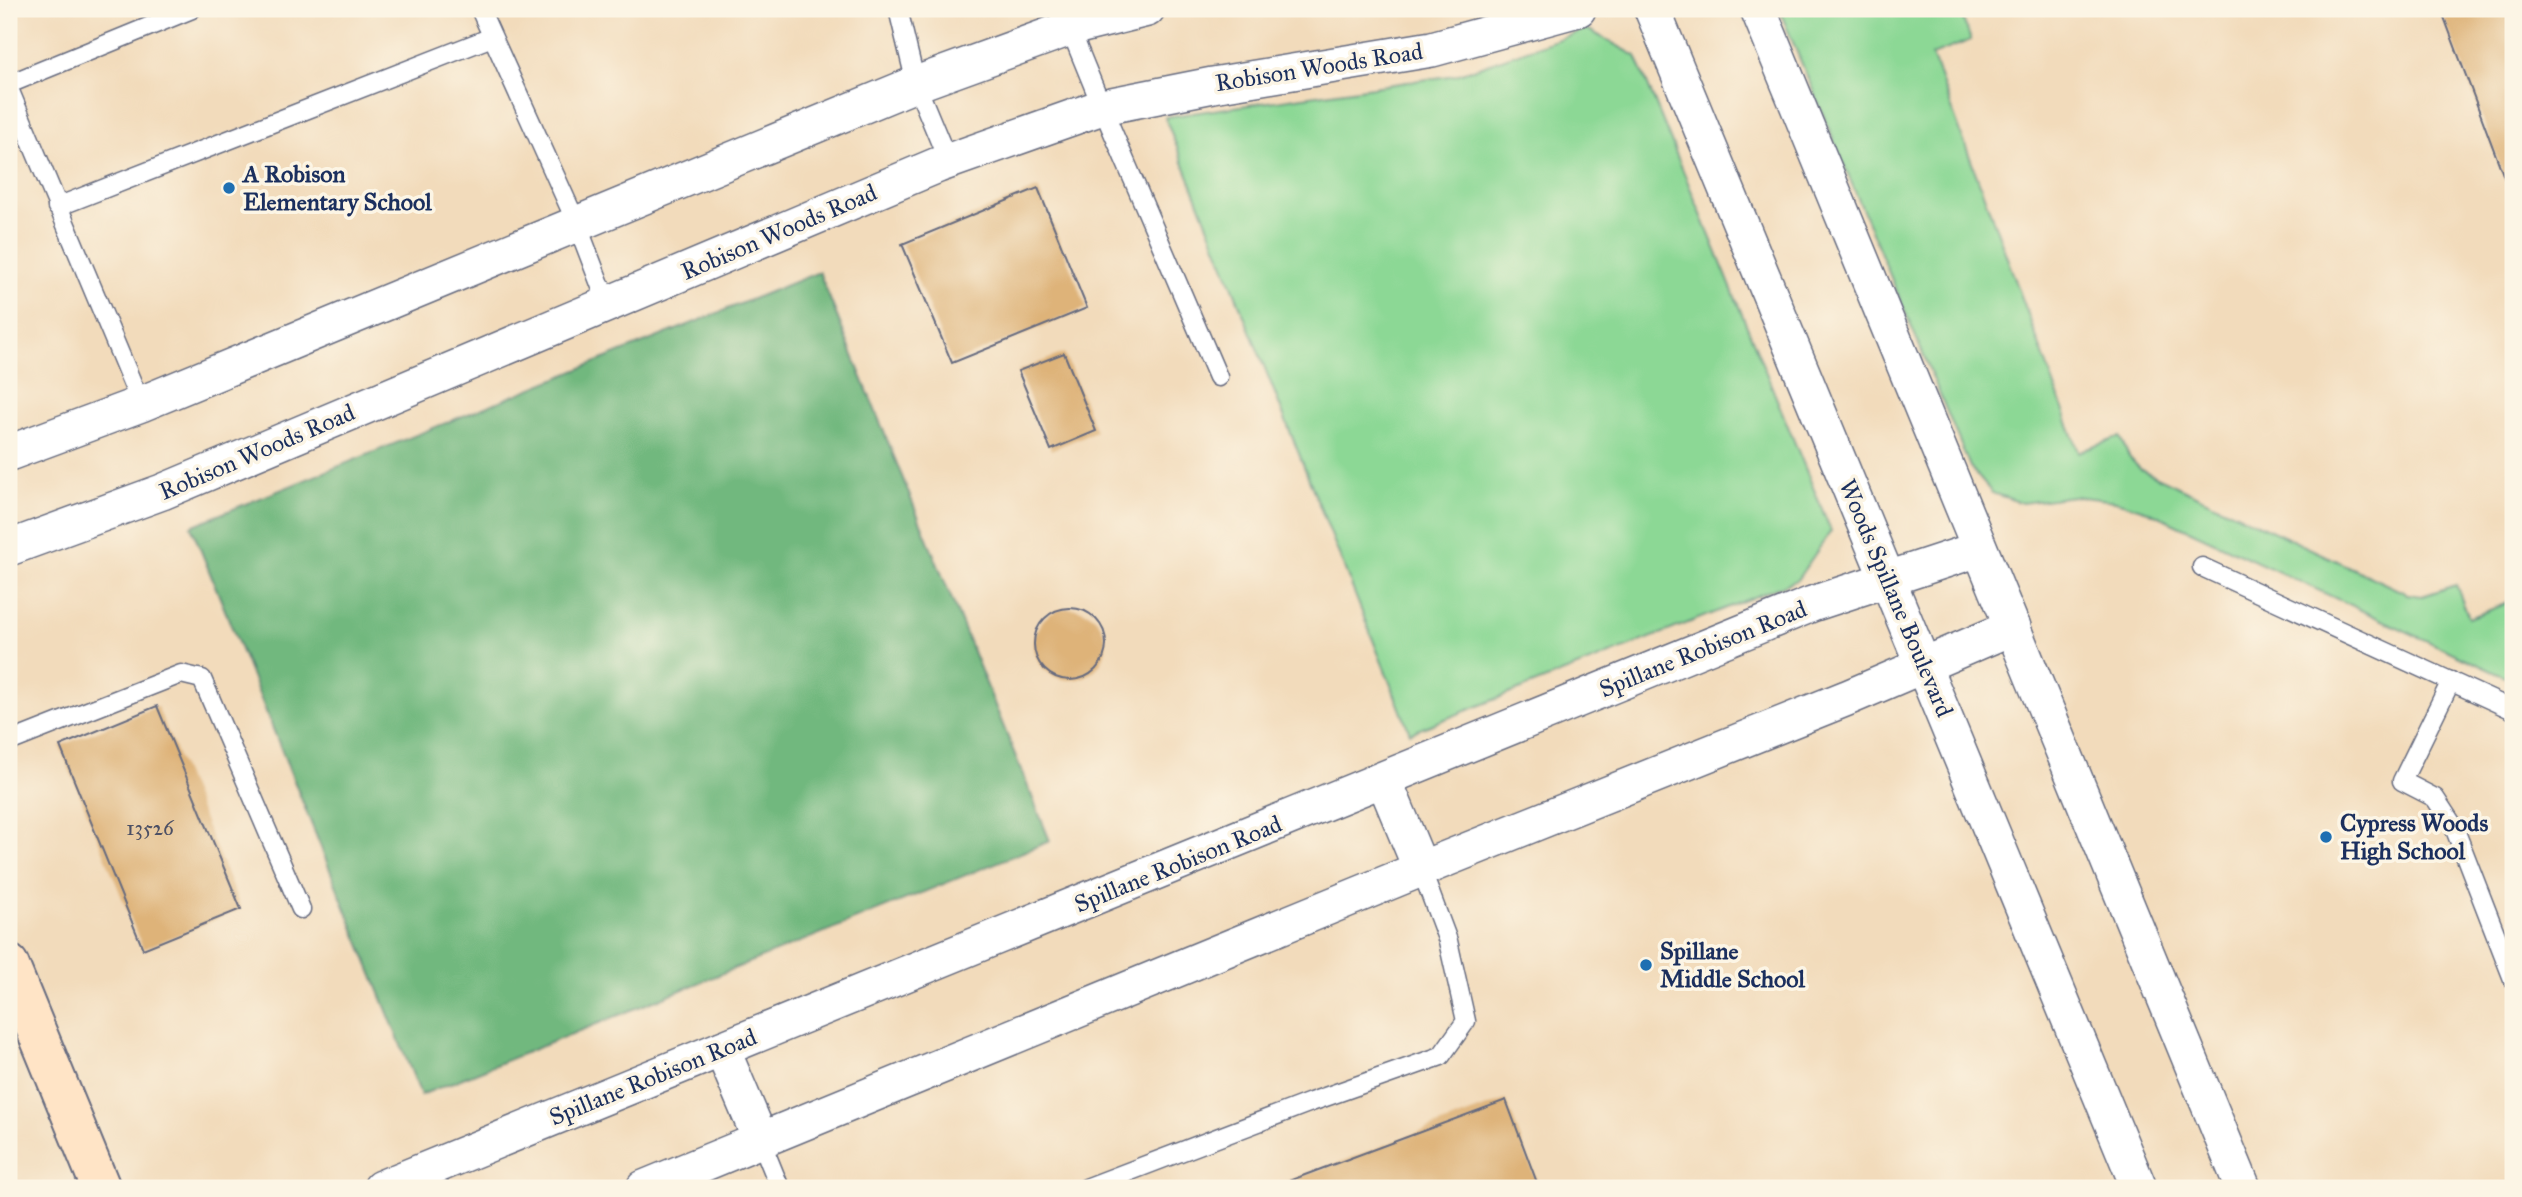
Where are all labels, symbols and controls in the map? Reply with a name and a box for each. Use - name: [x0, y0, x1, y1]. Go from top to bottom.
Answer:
- street label: Robison Woods Road: [1213, 36, 1425, 98]
- place label: A Robison Elementary School: [241, 159, 432, 217]
- street label: Robison Woods Road: [677, 177, 881, 287]
- marker: A Robison Elementary School: [221, 180, 237, 196]
- street label: Robison Woods Road: [155, 397, 359, 507]
- street label: Woods Spillane Boulevard: [1832, 474, 1960, 722]
- street label: Spillane Robison Road: [1595, 594, 1811, 704]
- place label: Cypress Woods High School: [2340, 808, 2488, 866]
- street label: Spillane Robison Road: [1070, 809, 1286, 919]
- house number: 13526: [126, 815, 175, 841]
- marker: Cypress Woods High School: [2318, 829, 2334, 845]
- place label: Spillane Middle School: [1660, 936, 1806, 994]
- marker: Spillane Middle School: [1638, 957, 1654, 973]
- street label: Spillane Robison Road: [545, 1022, 761, 1132]

